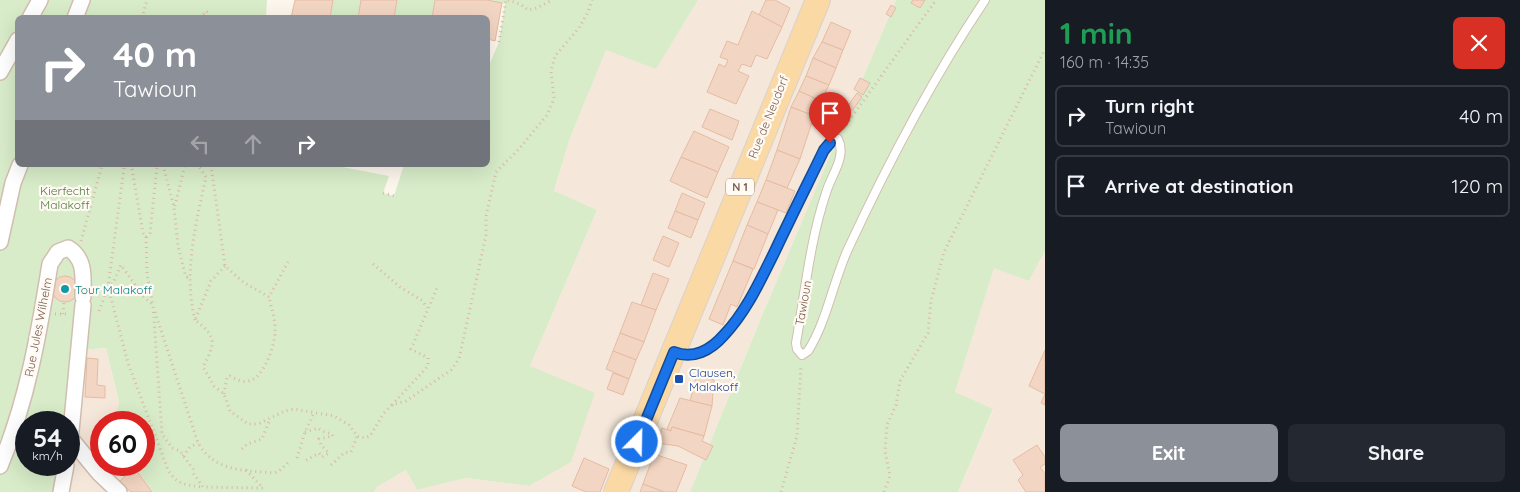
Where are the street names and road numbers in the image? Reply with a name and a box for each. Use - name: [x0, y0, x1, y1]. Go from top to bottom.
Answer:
- street label: Rue de Neudorf: [745, 73, 792, 161]
- road number: N 1: [726, 178, 754, 196]
- street label: Rue Jules Wilhelm: [21, 276, 55, 378]
- street label: Tawioun: [792, 279, 814, 327]

